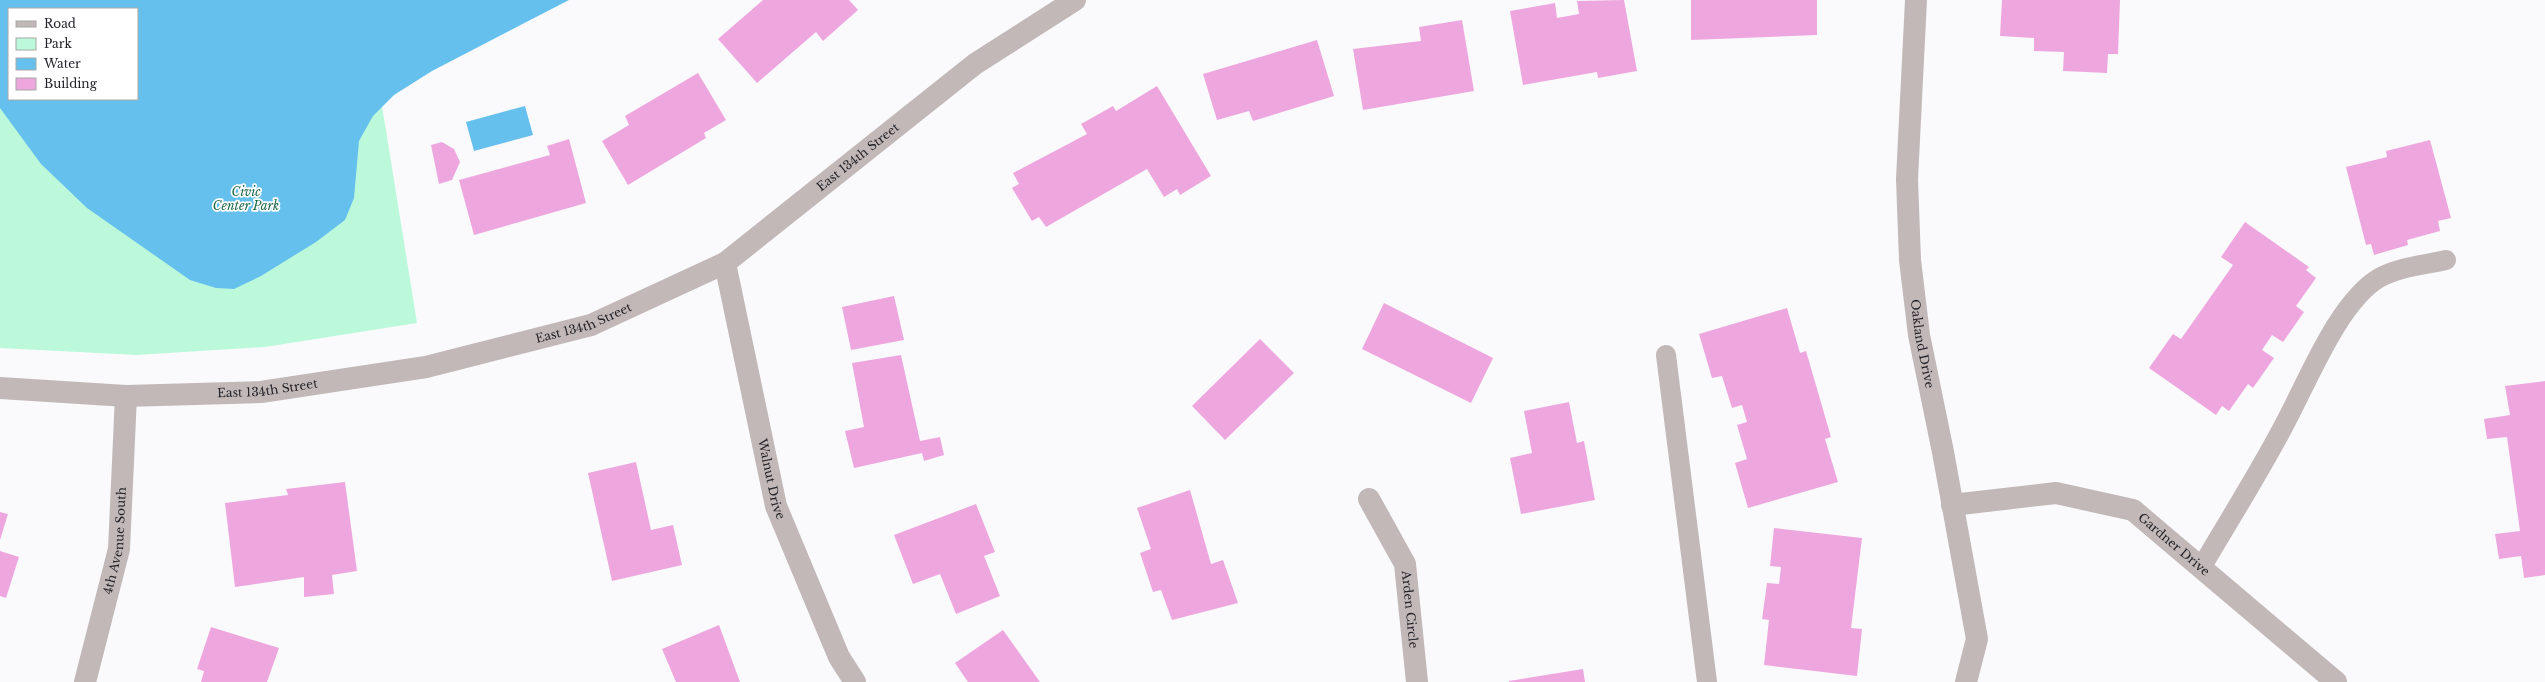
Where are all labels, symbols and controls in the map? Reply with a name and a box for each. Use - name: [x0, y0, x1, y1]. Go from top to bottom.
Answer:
- legend: [8, 8, 138, 100]
- text: Road: [44, 16, 76, 31]
- text: Park: [44, 36, 72, 51]
- text: Water: [43, 56, 81, 71]
- text: Building: [44, 76, 98, 91]
- street label: East 134th Street: [813, 119, 902, 194]
- park label: Civic Center Park: [213, 184, 279, 213]
- street label: Oakland Drive: [1908, 298, 1938, 390]
- street label: East 134th Street: [534, 299, 634, 346]
- street label: East 134th Street: [217, 375, 319, 400]
- street label: Walnut Drive: [755, 436, 789, 522]
- street label: 4th Avenue South: [100, 487, 129, 596]
- street label: Gardner Drive: [2135, 510, 2213, 579]
- street label: Arden Circle: [1399, 569, 1422, 649]

